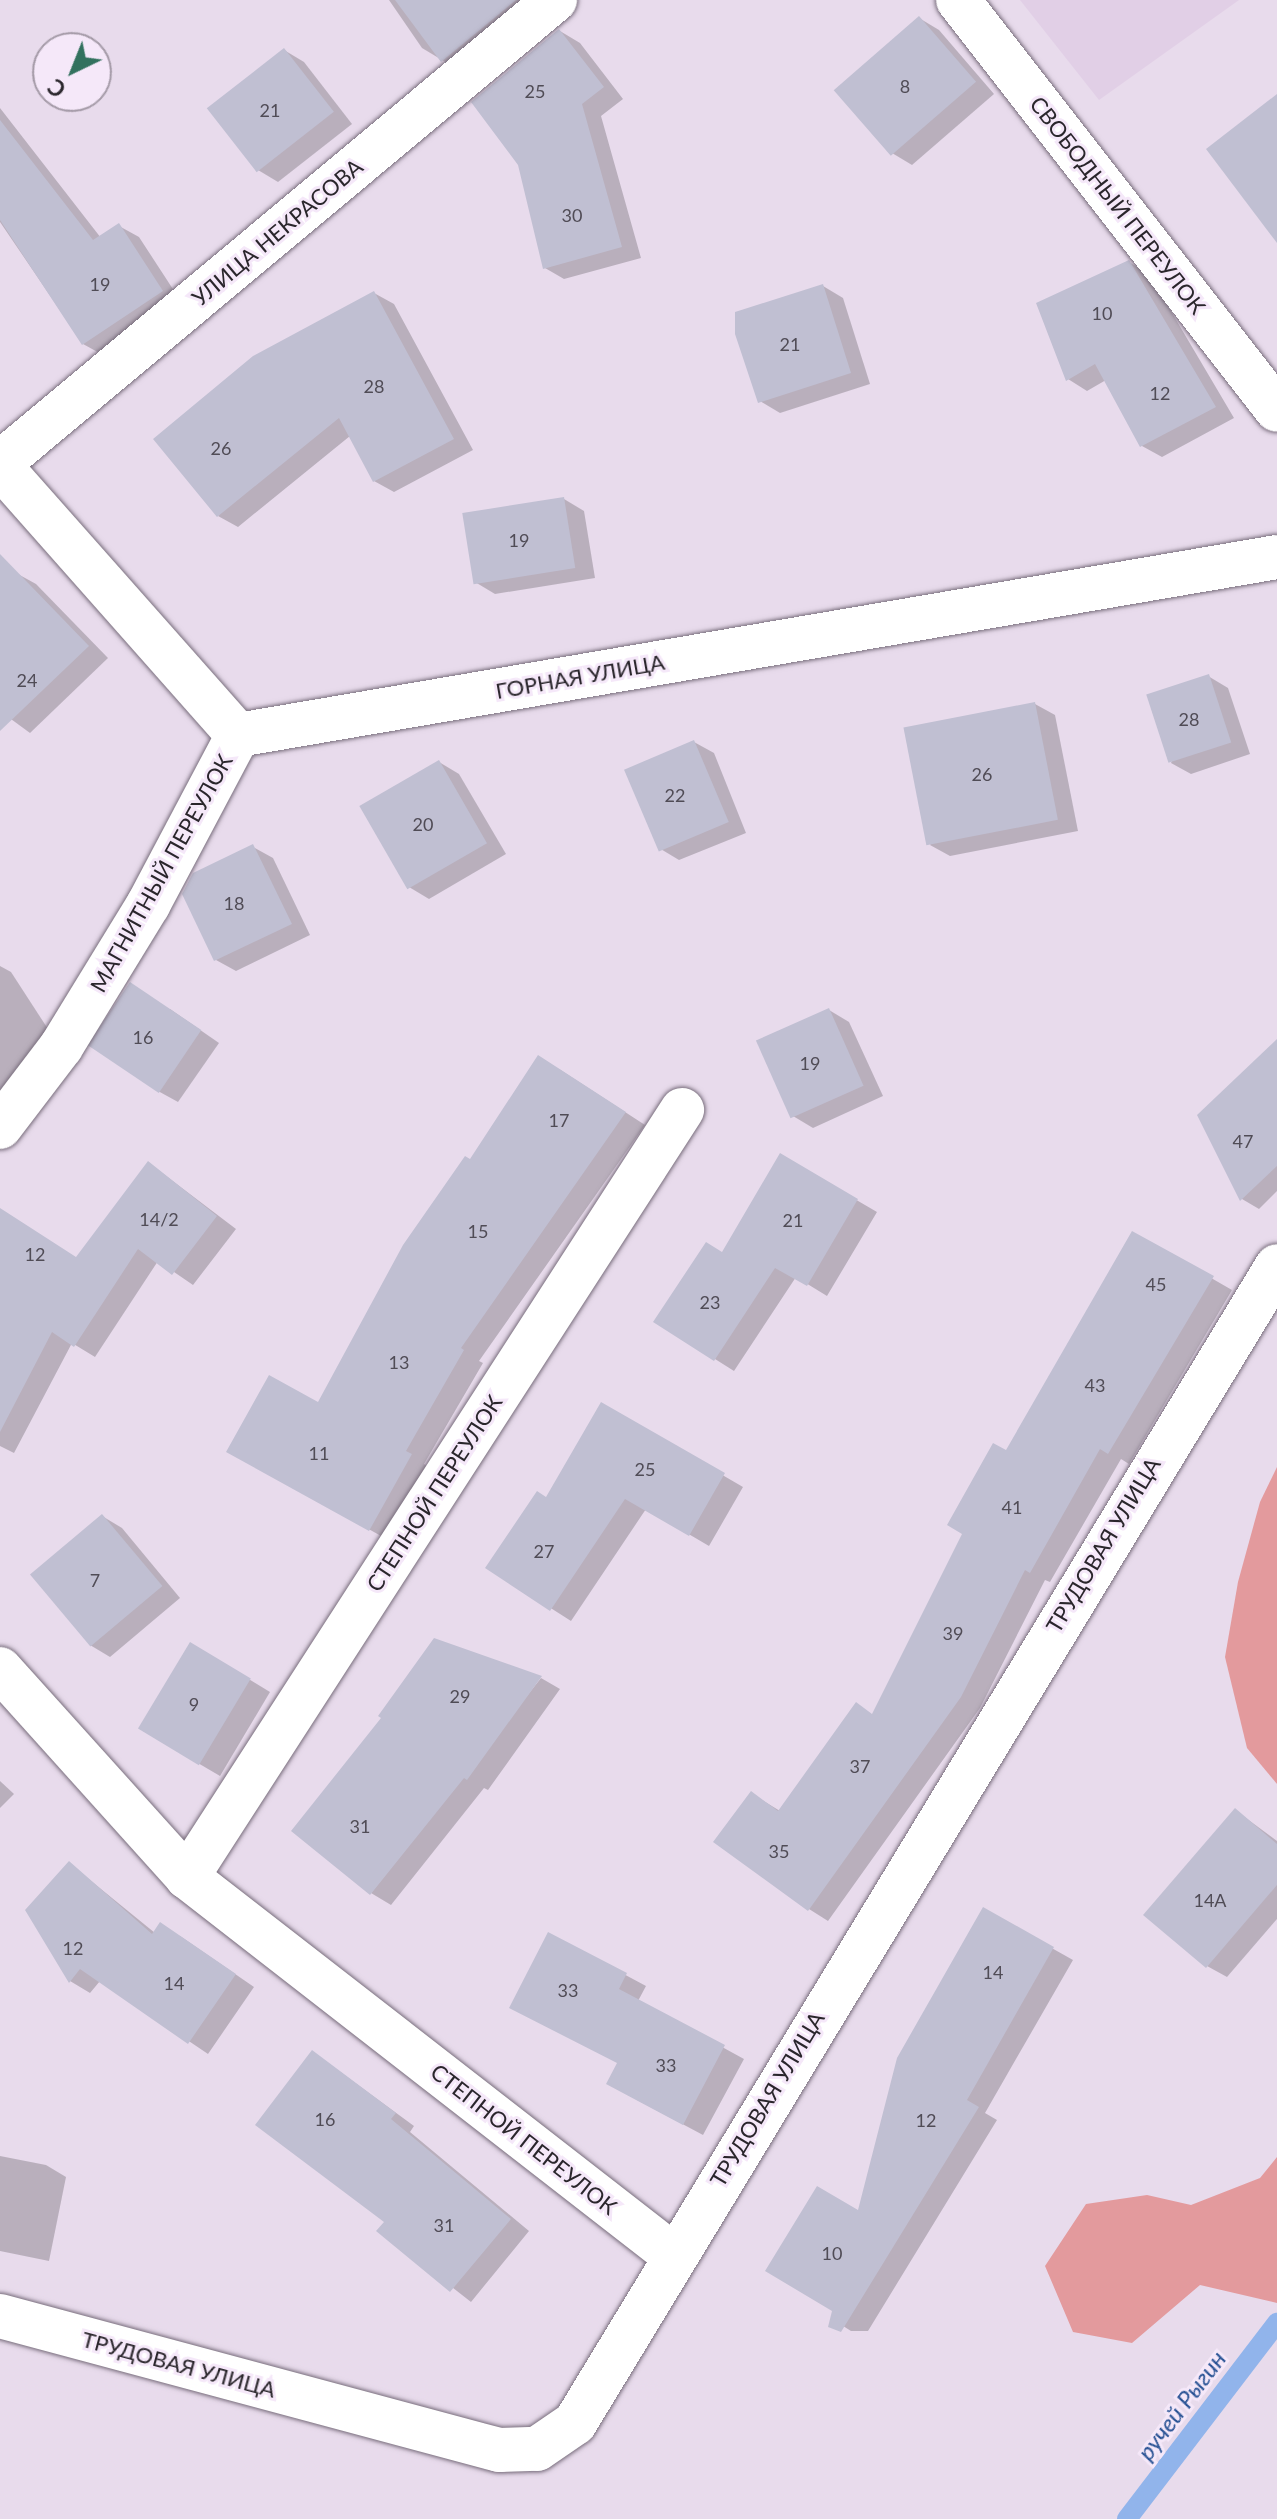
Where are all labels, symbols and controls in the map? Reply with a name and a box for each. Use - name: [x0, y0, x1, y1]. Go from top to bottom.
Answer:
- north arrow: [32, 32, 112, 112]
- text: С: [42, 74, 71, 103]
- house number: 8: [900, 75, 910, 97]
- house number: 25: [525, 80, 545, 102]
- street label: СВОБОДНЫЙ ПЕРЕУЛОК: [1025, 91, 1211, 319]
- house number: 21: [260, 99, 280, 121]
- street label: УЛИЦА НЕКРАСОВА: [186, 153, 368, 311]
- house number: 30: [562, 204, 582, 226]
- house number: 19: [90, 273, 110, 295]
- house number: 10: [1092, 302, 1112, 324]
- house number: 21: [780, 333, 800, 355]
- house number: 28: [364, 375, 384, 397]
- house number: 12: [1150, 382, 1170, 404]
- house number: 26: [211, 437, 231, 459]
- house number: 19: [509, 529, 529, 551]
- street label: ГОРНАЯ УЛИЦА: [493, 648, 667, 704]
- house number: 24: [17, 669, 37, 691]
- house number: 28: [1179, 708, 1199, 730]
- street label: МАГНИТНЫЙ ПЕРЕУЛОК: [84, 749, 238, 997]
- house number: 26: [972, 763, 992, 785]
- house number: 22: [665, 784, 685, 806]
- house number: 20: [413, 813, 433, 835]
- house number: 18: [224, 892, 244, 914]
- house number: 16: [133, 1026, 153, 1048]
- house number: 19: [800, 1052, 820, 1074]
- house number: 17: [549, 1109, 569, 1131]
- house number: 47: [1233, 1130, 1253, 1152]
- house number: 14/2: [139, 1208, 179, 1230]
- house number: 21: [783, 1209, 803, 1231]
- house number: 15: [468, 1220, 488, 1242]
- house number: 12: [25, 1243, 45, 1265]
- house number: 45: [1146, 1273, 1166, 1295]
- house number: 23: [700, 1291, 720, 1313]
- house number: 13: [389, 1351, 409, 1373]
- house number: 43: [1085, 1374, 1105, 1396]
- street label: СТЕПНОЙ ПЕРЕУЛОК: [361, 1390, 507, 1596]
- house number: 11: [309, 1442, 329, 1464]
- street label: ТРУДОВАЯ УЛИЦА: [1040, 1453, 1166, 1637]
- house number: 25: [635, 1458, 655, 1480]
- house number: 41: [1002, 1496, 1022, 1518]
- house number: 27: [534, 1540, 554, 1562]
- house number: 7: [90, 1569, 100, 1591]
- house number: 39: [943, 1622, 963, 1644]
- house number: 29: [450, 1685, 470, 1707]
- house number: 9: [189, 1693, 199, 1715]
- house number: 37: [850, 1755, 870, 1777]
- house number: 31: [350, 1815, 370, 1837]
- house number: 35: [769, 1840, 789, 1862]
- house number: 14А: [1193, 1889, 1227, 1911]
- house number: 12: [63, 1937, 83, 1959]
- house number: 14: [983, 1961, 1003, 1983]
- house number: 14: [164, 1972, 184, 1994]
- house number: 33: [558, 1979, 578, 2001]
- street label: ТРУДОВАЯ УЛИЦА: [704, 2007, 830, 2191]
- house number: 33: [656, 2054, 676, 2076]
- street label: СТЕПНОЙ ПЕРЕУЛОК: [426, 2058, 622, 2220]
- house number: 16: [315, 2108, 335, 2130]
- house number: 12: [916, 2109, 936, 2131]
- house number: 31: [434, 2214, 454, 2236]
- house number: 10: [822, 2242, 842, 2264]
- street label: ТРУДОВАЯ УЛИЦА: [79, 2325, 279, 2403]
- water label: ручей Рыгин: [1131, 2345, 1231, 2465]

